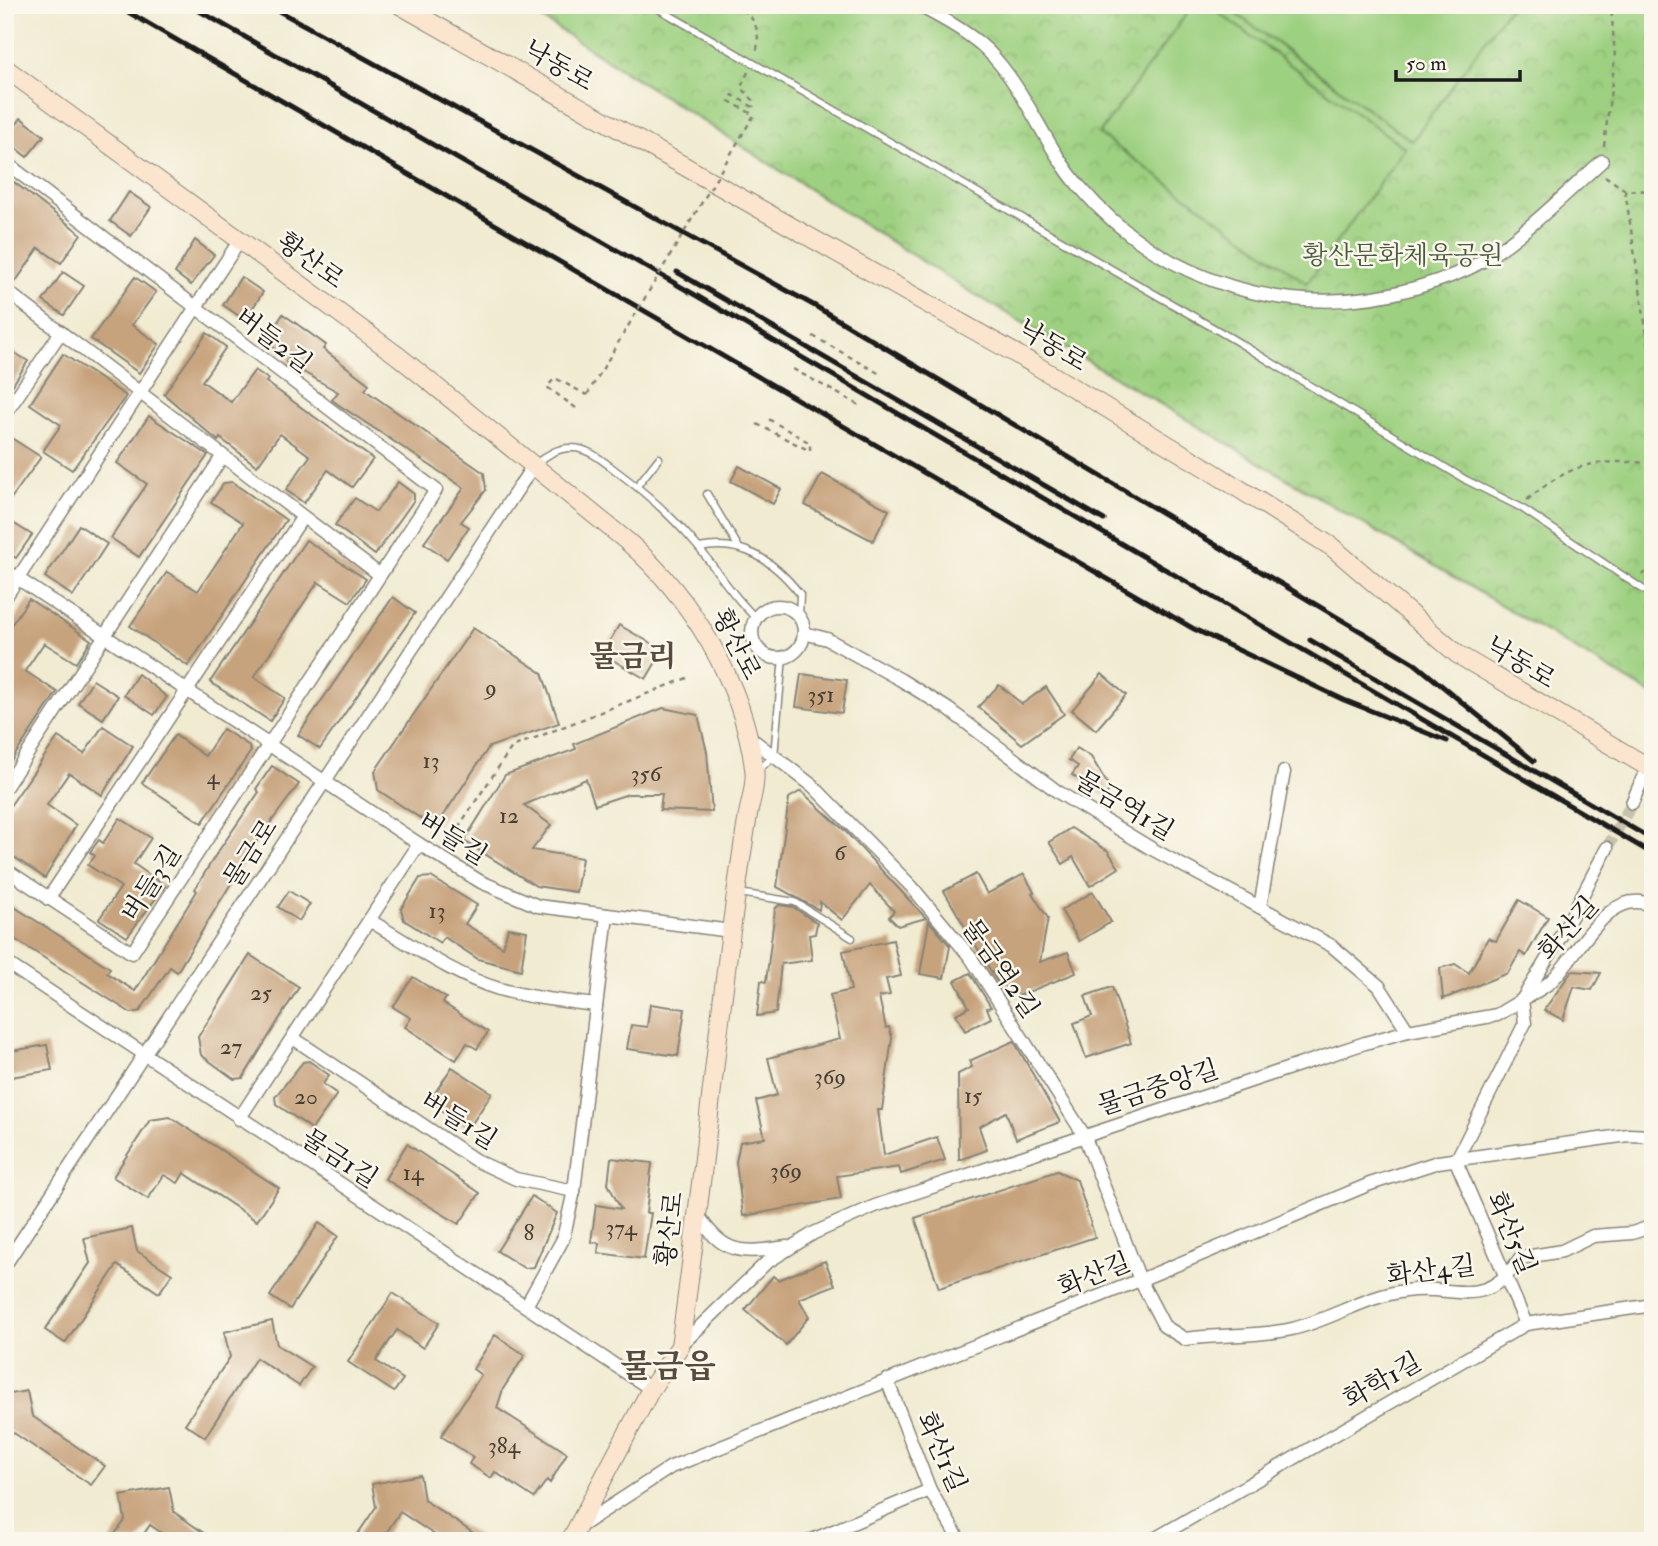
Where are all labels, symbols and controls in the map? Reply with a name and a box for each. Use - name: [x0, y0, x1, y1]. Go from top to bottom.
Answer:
- street label: 낙동로: [518, 33, 599, 99]
- scale bar: [1396, 38, 1520, 82]
- text: 50 m: [1406, 50, 1447, 77]
- street label: 황산로: [271, 226, 350, 296]
- park label: 황산문화체육공원: [1303, 240, 1503, 272]
- street label: 버들2길: [228, 301, 318, 380]
- street label: 낙동로: [1012, 313, 1093, 379]
- street label: 황산로: [705, 604, 767, 685]
- street label: 낙동로: [1480, 630, 1561, 696]
- district label: 물금리: [590, 638, 676, 675]
- house number: 9: [483, 673, 497, 702]
- house number: 351: [807, 680, 835, 709]
- house number: 13: [422, 746, 440, 775]
- house number: 356: [631, 759, 663, 788]
- house number: 4: [207, 762, 221, 791]
- street label: 물금역1길: [1069, 764, 1180, 848]
- house number: 12: [499, 801, 519, 830]
- street label: 버들길: [412, 805, 493, 872]
- street label: 물금로: [217, 813, 285, 894]
- house number: 6: [834, 838, 847, 867]
- street label: 버들3길: [115, 839, 188, 928]
- street label: 화산길: [1532, 890, 1606, 967]
- house number: 13: [428, 896, 446, 925]
- street label: 물금역2길: [954, 913, 1046, 1024]
- house number: 25: [250, 978, 272, 1007]
- house number: 27: [220, 1032, 243, 1061]
- street label: 물금중앙길: [1094, 1053, 1223, 1123]
- house number: 369: [814, 1062, 846, 1091]
- house number: 15: [964, 1081, 982, 1110]
- house number: 20: [294, 1082, 318, 1111]
- street label: 버들1길: [414, 1085, 503, 1157]
- street label: 물금1길: [295, 1122, 384, 1195]
- house number: 369: [770, 1156, 802, 1185]
- house number: 14: [403, 1158, 425, 1187]
- street label: 화산5길: [1479, 1187, 1543, 1280]
- street label: 황산로: [650, 1190, 690, 1268]
- house number: 374: [605, 1213, 638, 1242]
- house number: 8: [524, 1218, 535, 1247]
- street label: 화산길: [1053, 1246, 1135, 1304]
- street label: 화산4길: [1385, 1250, 1477, 1292]
- district label: 물금읍: [620, 1346, 716, 1387]
- street label: 화학1길: [1338, 1346, 1427, 1416]
- street label: 화산1길: [909, 1407, 973, 1498]
- house number: 384: [488, 1431, 522, 1460]

